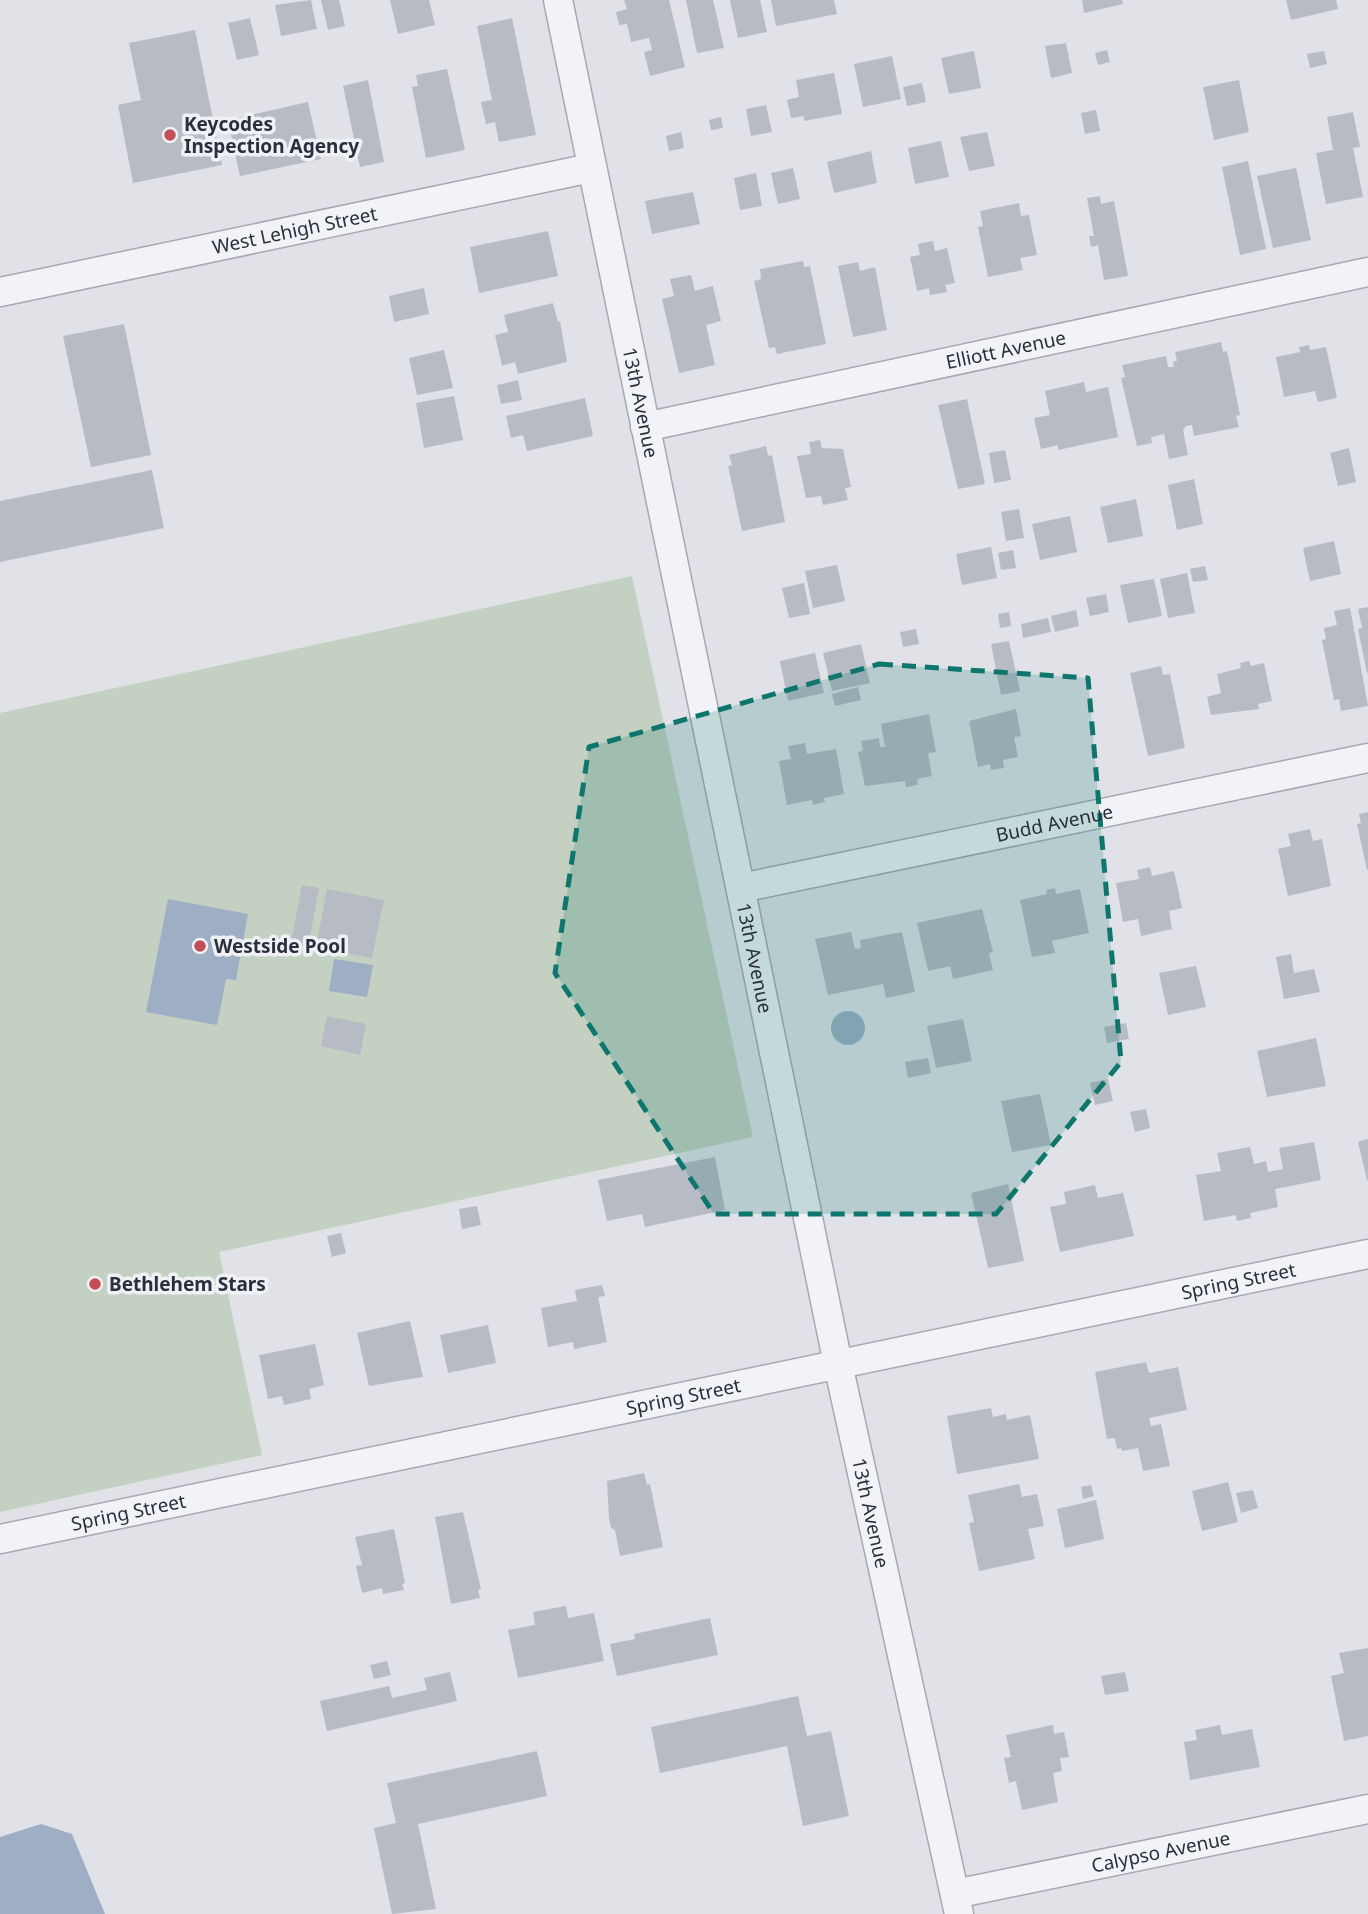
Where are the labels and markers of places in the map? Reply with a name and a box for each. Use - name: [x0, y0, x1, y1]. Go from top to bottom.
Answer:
- place label: Keycodes Inspection Agency: [184, 111, 359, 159]
- marker: Keycodes Inspection Agency: [162, 127, 178, 143]
- place label: Westside Pool: [214, 933, 346, 959]
- marker: Westside Pool: [192, 938, 208, 954]
- place label: Bethlehem Stars: [109, 1271, 266, 1297]
- marker: Bethlehem Stars: [87, 1276, 103, 1292]

